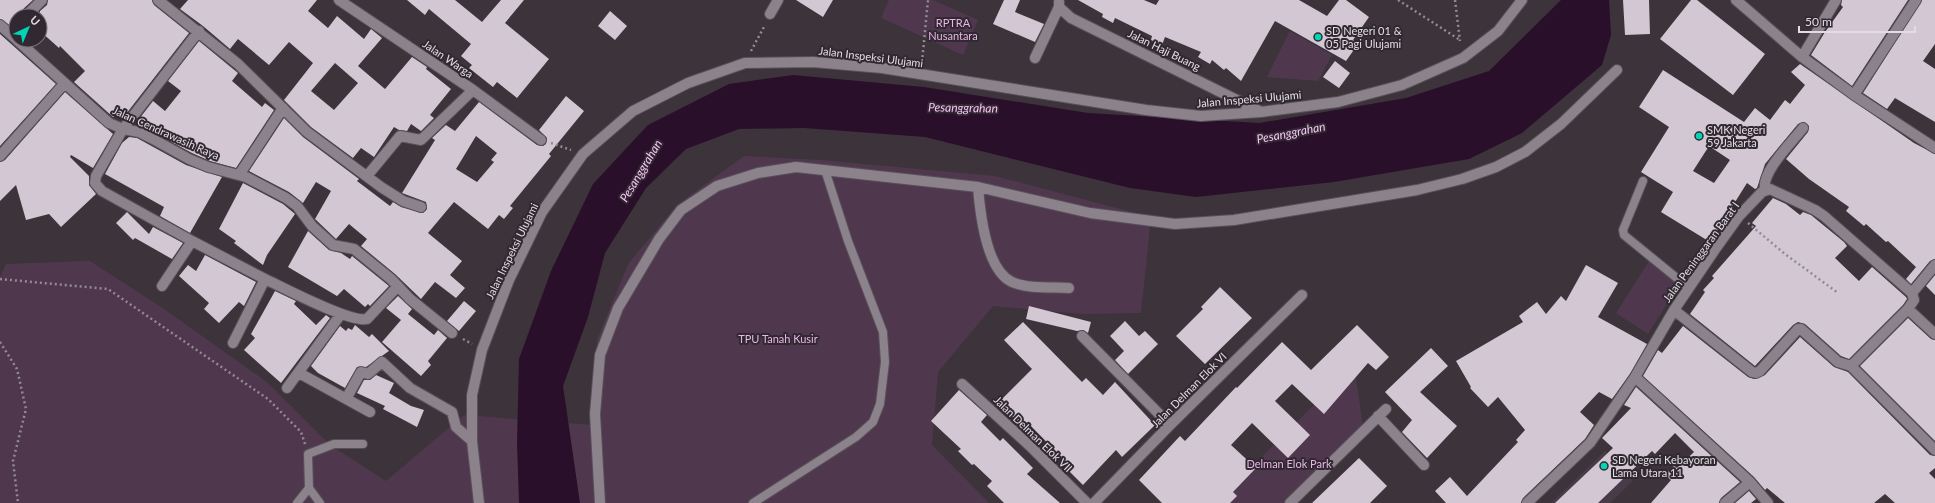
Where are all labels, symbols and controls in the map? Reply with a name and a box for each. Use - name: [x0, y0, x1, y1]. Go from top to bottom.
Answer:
- north arrow: [8, 8, 48, 48]
- scale bar: [1799, 8, 1915, 34]
- text: U: [28, 13, 43, 28]
- text: 50 m: [1805, 14, 1832, 29]
- park label: RPTRA Nusantara: [928, 16, 978, 42]
- place label: SD Negeri 01 & 05 Pagi Ulujami: [1326, 24, 1402, 50]
- street label: Jalan Haji Buang: [1126, 26, 1203, 73]
- marker: SD Negeri 01 & 05 Pagi Ulujami: [1313, 32, 1323, 42]
- street label: Jalan Warga: [421, 37, 476, 80]
- street label: Jalan Inspeksi Ulujami: [818, 44, 924, 69]
- street label: Jalan Inspeksi Ulujami: [1196, 87, 1302, 110]
- water label: Pesanggrahan: [928, 99, 998, 116]
- street label: Jalan Cendrawasih Raya: [111, 103, 221, 162]
- water label: Pesanggrahan: [1255, 118, 1327, 147]
- place label: SMK Negeri 59 Jakarta: [1707, 123, 1766, 149]
- marker: SMK Negeri 59 Jakarta: [1694, 131, 1704, 141]
- water label: Pesanggrahan: [616, 137, 665, 205]
- street label: Jalan Peninggaran Barat I: [1660, 199, 1741, 304]
- street label: Jalan Inspeksi Ulujami: [483, 200, 541, 301]
- park label: TPU Tanah Kusir: [738, 332, 818, 345]
- street label: Jalan Delman Elok VI: [1148, 349, 1229, 430]
- street label: Jalan Delman Elok VII: [991, 393, 1075, 474]
- place label: SD Negeri Kebayoran Lama Utara 11: [1612, 453, 1716, 479]
- park label: Delman Elok Park: [1246, 457, 1332, 470]
- marker: SD Negeri Kebayoran Lama Utara 11: [1599, 461, 1609, 471]

